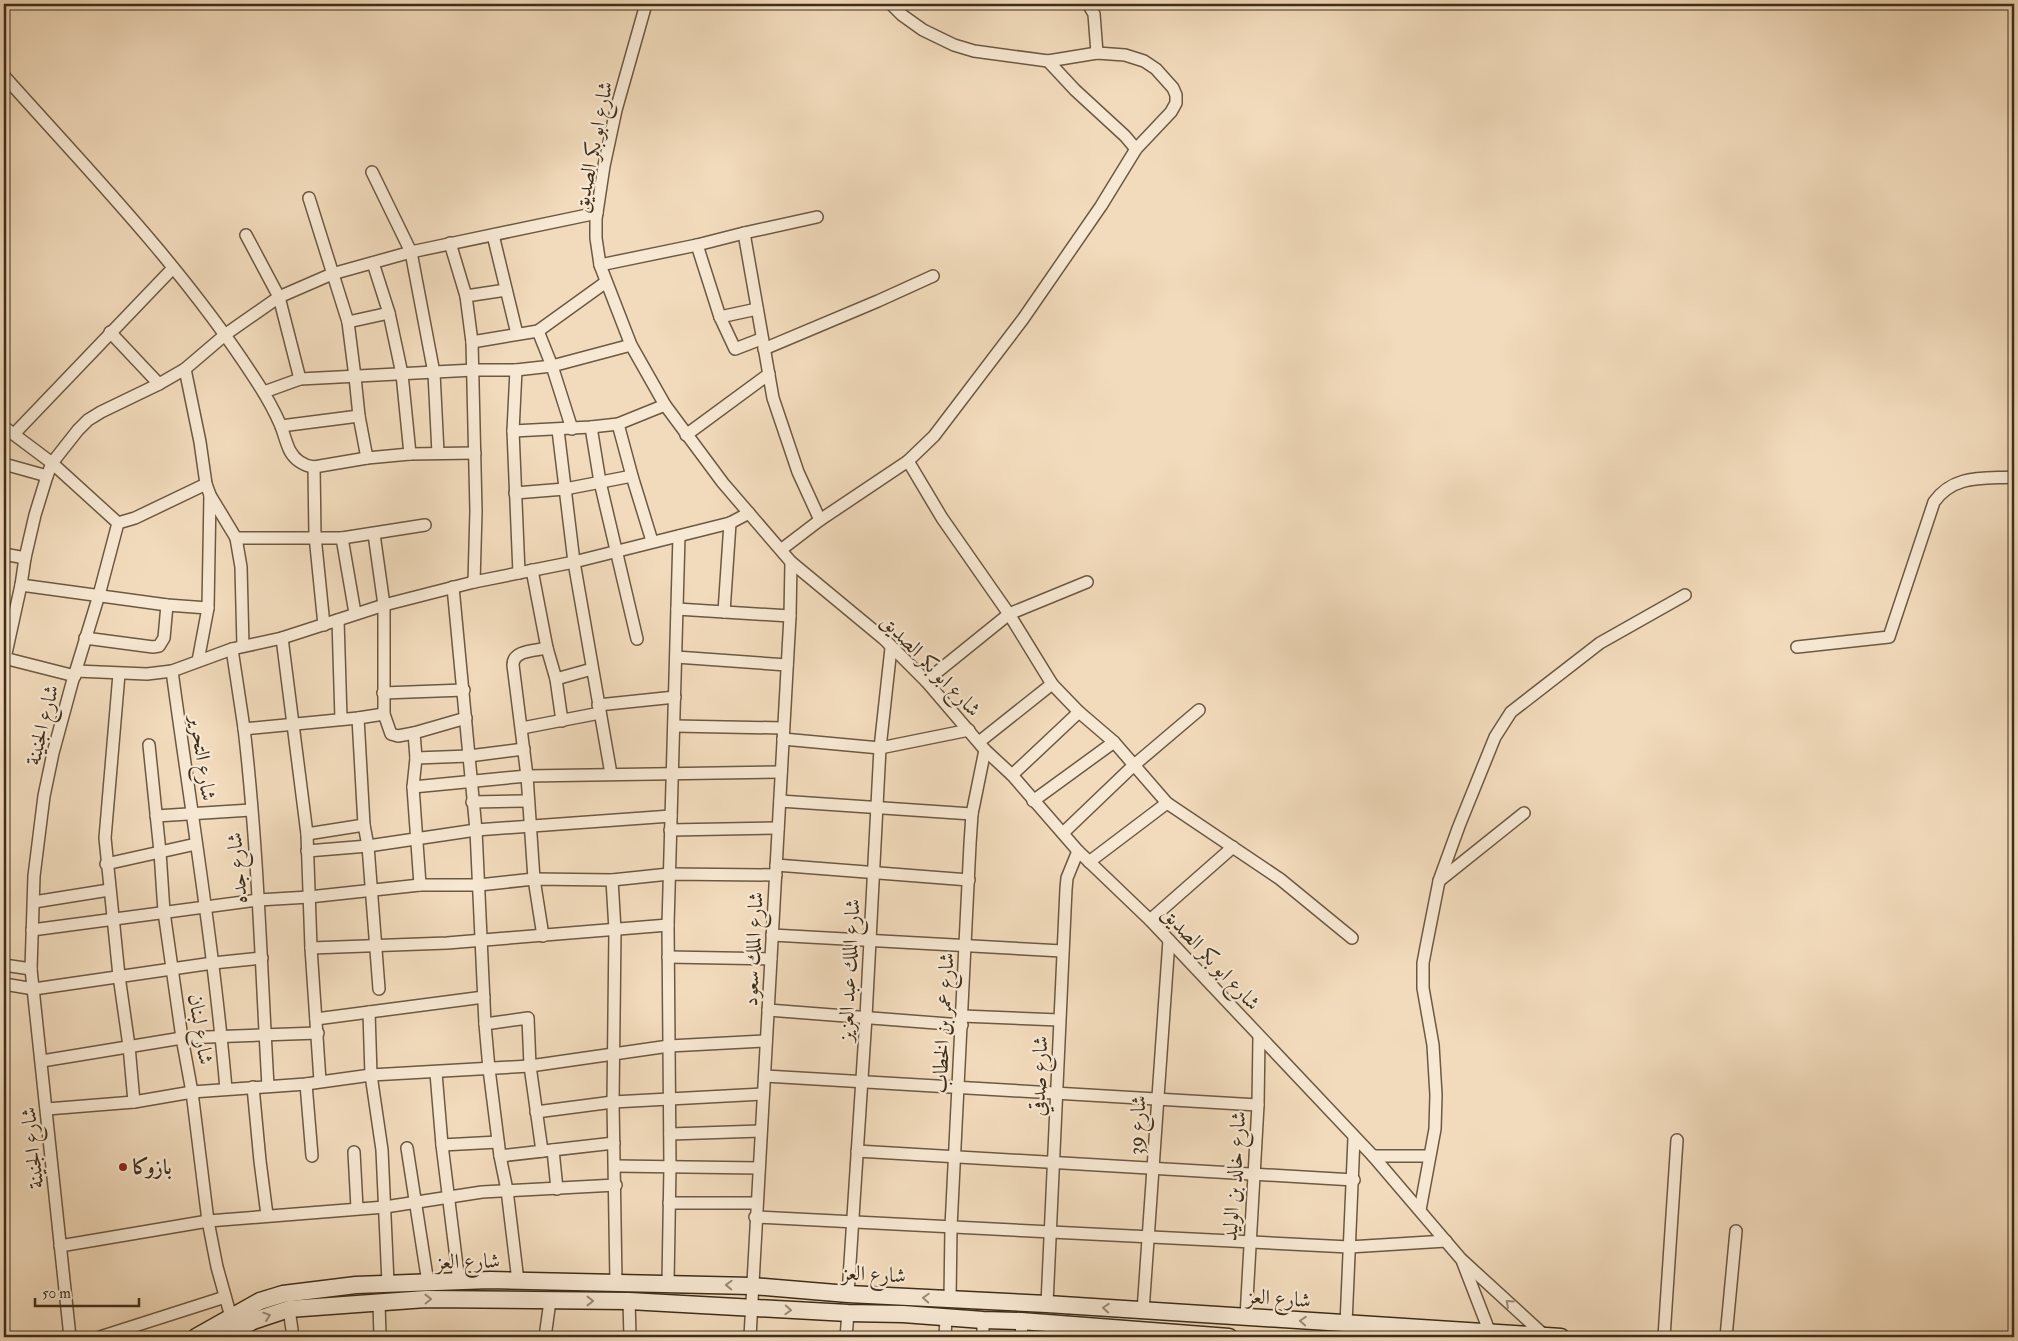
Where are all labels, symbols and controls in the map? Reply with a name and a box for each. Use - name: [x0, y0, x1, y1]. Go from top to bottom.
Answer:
- street label: شارع ابو بكر الصديق: [568, 79, 623, 216]
- street label: شارع ابو بكر الصديق: [872, 608, 987, 725]
- street label: شارع الجنينة: [19, 682, 69, 769]
- street label: شارع التحرير: [179, 712, 222, 803]
- street label: شارع جده: [221, 831, 258, 905]
- street label: شارع الملك سعود: [737, 891, 774, 1007]
- street label: شارع الملك عبد العزيز: [832, 898, 871, 1044]
- street label: شارع ابو بكر الصديق: [1152, 900, 1266, 1019]
- street label: شارع عمر بن الخطاب: [926, 952, 965, 1094]
- street label: شارع لبنان: [178, 992, 219, 1067]
- street label: شارع صدقي: [1025, 1035, 1058, 1117]
- street label: شارع 39: [1122, 1095, 1157, 1156]
- street label: شارع الجنينة: [15, 1105, 54, 1190]
- street label: شارع خالد بن الوليد: [1216, 1110, 1257, 1242]
- place label: بازوكا: [133, 1154, 172, 1181]
- marker: بازوكا: [117, 1161, 129, 1173]
- street label: شارع العز: [434, 1247, 500, 1280]
- street label: شارع العز: [839, 1259, 907, 1294]
- scale bar: [35, 1276, 139, 1308]
- one-way arrow: [725, 1280, 733, 1291]
- street label: شارع العز: [1244, 1283, 1312, 1318]
- text: 50 m: [42, 1284, 71, 1303]
- one-way arrow: [922, 1292, 930, 1303]
- one-way arrow: [424, 1294, 432, 1305]
- one-way arrow: [587, 1296, 595, 1306]
- one-way arrow: [1506, 1300, 1515, 1309]
- one-way arrow: [1101, 1303, 1109, 1314]
- one-way arrow: [784, 1305, 792, 1315]
- one-way arrow: [262, 1312, 271, 1322]
- one-way arrow: [1298, 1316, 1306, 1327]

